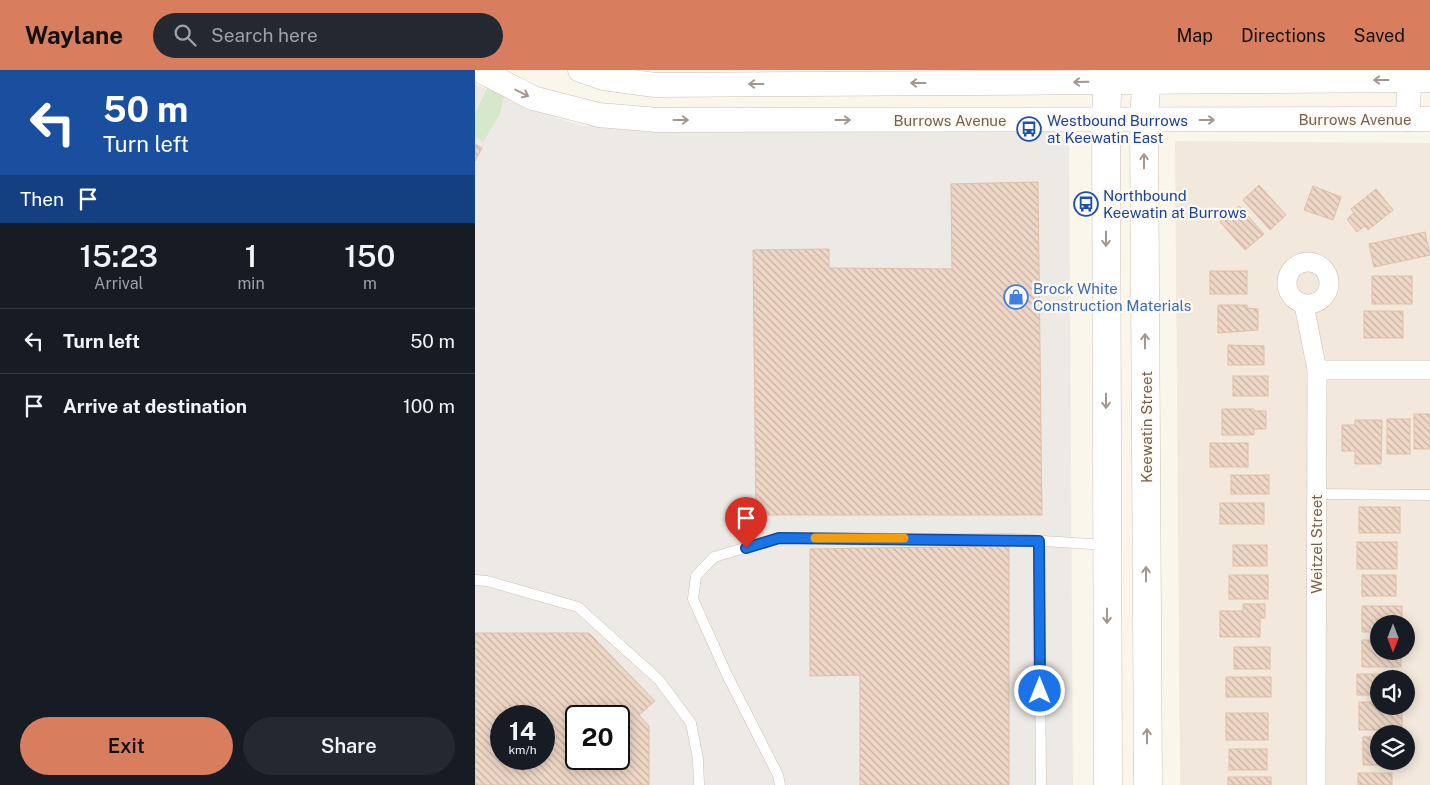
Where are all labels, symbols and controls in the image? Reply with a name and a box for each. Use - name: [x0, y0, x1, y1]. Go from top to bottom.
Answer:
- search box: [153, 13, 503, 58]
- text: Waylane: [25, 21, 123, 49]
- icon: search: [171, 21, 199, 49]
- text: Search here: [211, 24, 318, 46]
- text: Map: [1176, 25, 1213, 46]
- text: Directions: [1241, 25, 1326, 46]
- text: Saved: [1354, 25, 1405, 46]
- one-way arrow: [1374, 75, 1390, 85]
- one-way arrow: [1073, 77, 1089, 87]
- one-way arrow: [910, 78, 926, 88]
- one-way arrow: [748, 79, 764, 89]
- text: 50 m: [103, 89, 188, 130]
- one-way arrow: [514, 89, 529, 98]
- icon: left: [20, 90, 85, 155]
- street label: Burrows Avenue: [1298, 111, 1412, 128]
- street label: Burrows Avenue: [893, 112, 1007, 129]
- place label: Westbound Burrows at Keewatin East: [1047, 112, 1188, 146]
- one-way arrow: [672, 115, 688, 125]
- one-way arrow: [834, 115, 851, 125]
- one-way arrow: [1198, 115, 1215, 125]
- bus stop icon: Westbound Burrows at Keewatin East: [1016, 116, 1042, 142]
- text: Turn left: [103, 131, 189, 157]
- one-way arrow: [1139, 154, 1149, 170]
- icon: arrive: [74, 185, 102, 213]
- place label: Northbound Keewatin at Burrows: [1103, 187, 1247, 221]
- text: Then: [20, 188, 64, 210]
- bus stop icon: Northbound Keewatin at Burrows: [1073, 191, 1099, 217]
- one-way arrow: [1101, 230, 1111, 246]
- text: 15:23: [80, 238, 158, 274]
- text: 1: [245, 238, 257, 274]
- text: 150: [344, 238, 395, 274]
- text: Arrival: [94, 274, 143, 293]
- text: min: [238, 274, 265, 293]
- text: m: [363, 274, 377, 293]
- place label: Brock White Construction Materials: [1033, 280, 1191, 314]
- shop icon: Brock White Construction Materials: [1003, 284, 1029, 310]
- icon: left: [20, 327, 48, 355]
- text: Turn left: [63, 330, 140, 352]
- text: 50 m: [410, 330, 455, 352]
- one-way arrow: [1140, 334, 1150, 350]
- street label: Keewatin Street: [1138, 371, 1155, 483]
- icon: arrive: [20, 392, 48, 420]
- one-way arrow: [1101, 392, 1111, 409]
- text: Arrive at destination: [63, 395, 247, 417]
- text: 100 m: [403, 395, 455, 417]
- street label: Weitzel Street: [1308, 494, 1325, 594]
- pin: [725, 497, 767, 548]
- icon: arrive: [732, 504, 760, 532]
- one-way arrow: [1142, 566, 1151, 582]
- one-way arrow: [1102, 608, 1112, 624]
- north arrow: [1370, 615, 1415, 660]
- map controls: [1370, 615, 1415, 770]
- position arrow: [1013, 664, 1065, 716]
- button: sound: [1370, 670, 1415, 715]
- speed limit sign: 20: [565, 705, 630, 770]
- text: 14: [509, 716, 536, 746]
- button: Exit: [20, 717, 233, 775]
- button: Share: [243, 717, 455, 775]
- button: layers: [1370, 725, 1415, 770]
- one-way arrow: [1142, 729, 1152, 745]
- text: km/h: [508, 743, 537, 757]

